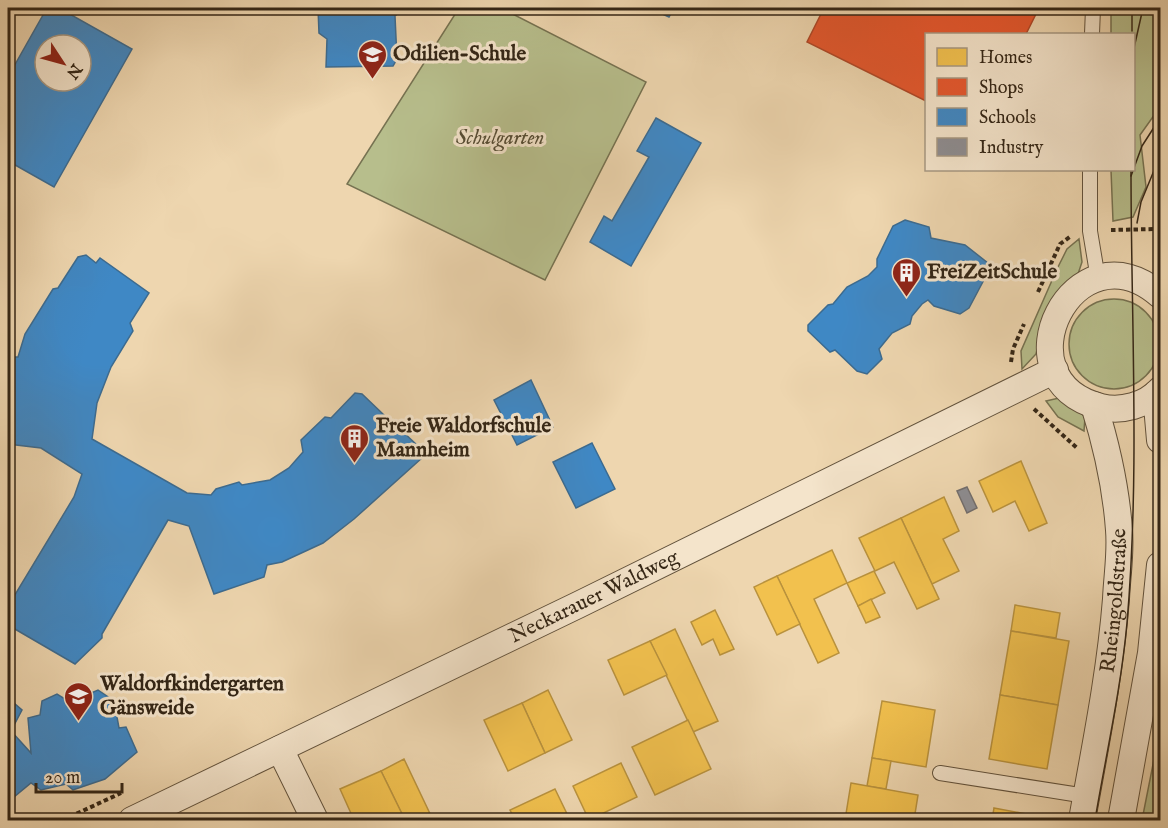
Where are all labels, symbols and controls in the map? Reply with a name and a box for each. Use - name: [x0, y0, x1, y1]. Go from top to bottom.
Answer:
- north arrow: [33, 33, 93, 93]
- legend: [925, 33, 1135, 171]
- school or university icon: Odilien-Schule: [356, 38, 388, 80]
- place label: Odilien-Schule: [393, 41, 526, 68]
- text: Homes: [979, 47, 1032, 70]
- text: N: [61, 58, 86, 82]
- text: Shops: [979, 77, 1024, 100]
- text: Schools: [979, 107, 1036, 130]
- park label: Schulgarten: [456, 125, 544, 152]
- text: Industry: [979, 137, 1043, 160]
- building icon: FreiZeitSchule: [890, 256, 922, 298]
- place label: FreiZeitSchule: [927, 259, 1058, 286]
- place label: Freie Waldorfschule Mannheim: [376, 413, 551, 464]
- building icon: Freie Waldorfschule Mannheim: [339, 422, 371, 464]
- street label: Rheingoldstraße: [1094, 527, 1133, 674]
- street label: Neckarauer Waldweg: [505, 544, 684, 650]
- place label: Waldorfkindergarten Gänsweide: [99, 671, 284, 722]
- school or university icon: Waldorfkindergarten Gänsweide: [63, 680, 95, 722]
- scale bar: [36, 756, 122, 794]
- text: 20 m: [45, 767, 80, 790]

